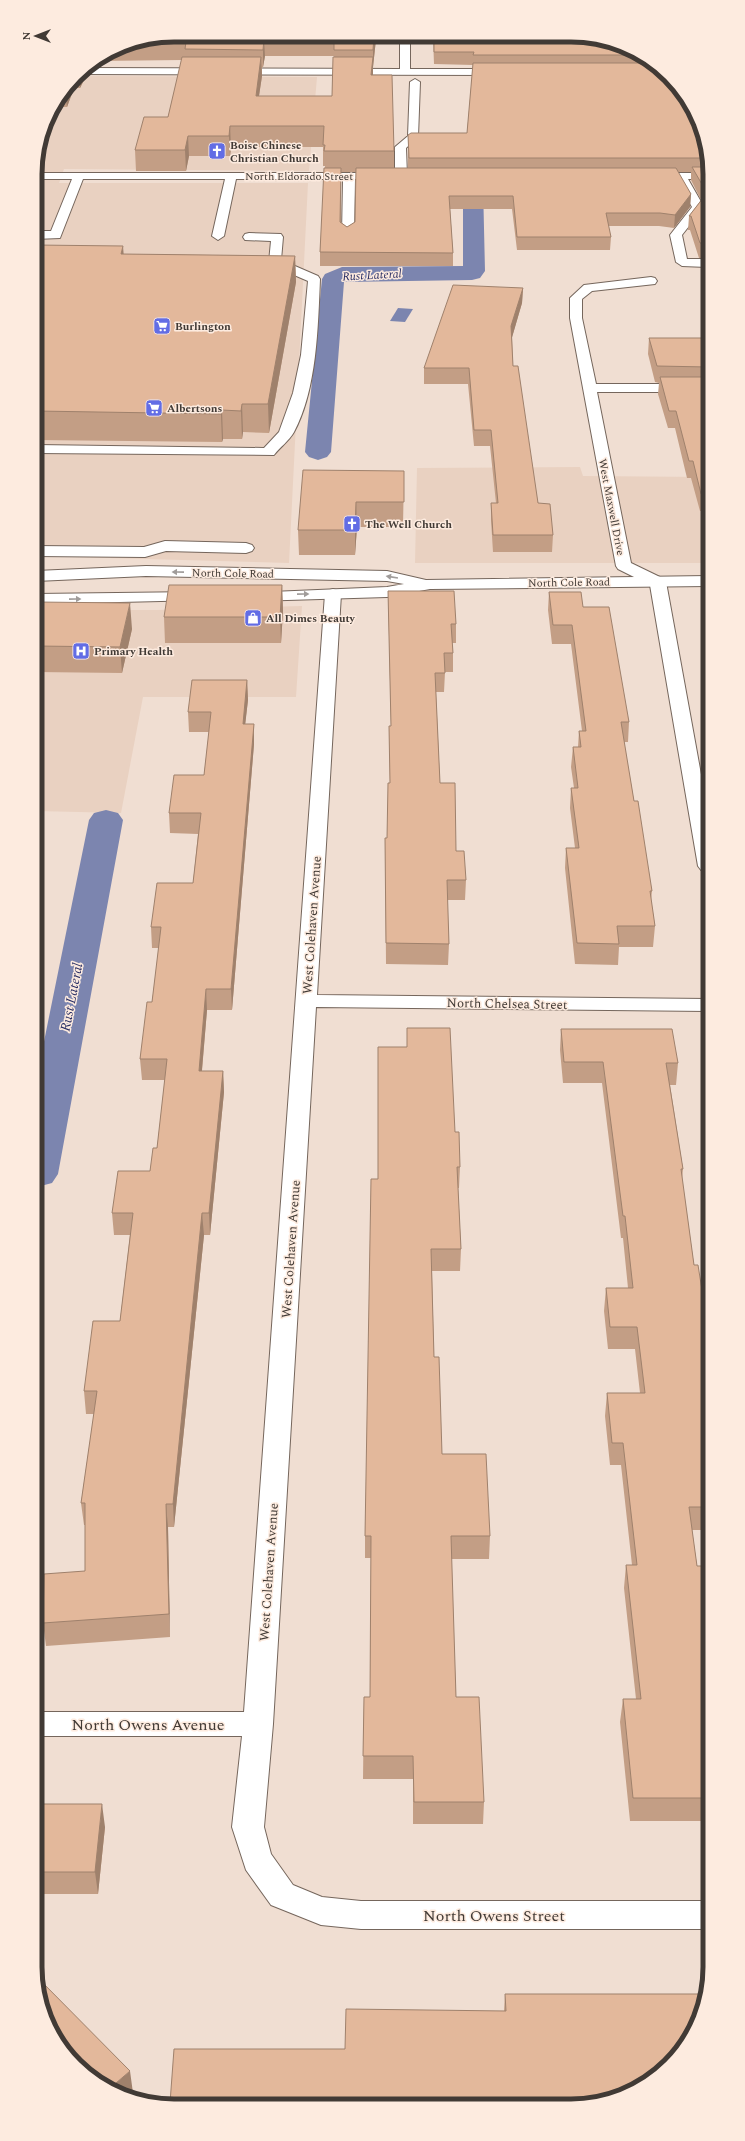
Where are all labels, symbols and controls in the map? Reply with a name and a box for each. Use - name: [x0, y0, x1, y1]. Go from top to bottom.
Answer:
- north arrow: [16, 16, 56, 56]
- text: N: [18, 31, 35, 40]
- place label: Boise Chinese Christian Church: [230, 137, 319, 167]
- church icon: Boise Chinese Christian Church: [207, 141, 227, 161]
- street label: North Eldorado Street: [245, 168, 353, 185]
- water label: Rust Lateral: [342, 264, 402, 287]
- supermarket icon: Burlington: [152, 316, 172, 336]
- place label: Burlington: [175, 318, 231, 335]
- supermarket icon: Albertsons: [144, 398, 164, 418]
- place label: Albertsons: [167, 400, 223, 417]
- street label: West Maxwell Drive: [594, 457, 629, 557]
- church icon: The Well Church: [342, 514, 362, 534]
- place label: The Well Church: [365, 516, 452, 533]
- street label: North Cole Road: [192, 564, 274, 583]
- one-way arrow: [171, 569, 184, 575]
- street label: North Cole Road: [528, 573, 610, 592]
- one-way arrow: [385, 574, 398, 580]
- one-way arrow: [297, 591, 309, 598]
- one-way arrow: [69, 595, 81, 602]
- shop icon: All Dimes Beauty: [243, 608, 263, 628]
- place label: All Dimes Beauty: [266, 610, 356, 627]
- hospital icon: Primary Health: [71, 641, 91, 661]
- place label: Primary Health: [94, 643, 173, 660]
- street label: West Colehaven Avenue: [297, 855, 327, 995]
- water label: Rust Lateral: [55, 961, 89, 1033]
- street label: North Chelsea Street: [446, 993, 568, 1015]
- street label: West Colehaven Avenue: [276, 1179, 306, 1319]
- street label: West Colehaven Avenue: [254, 1502, 284, 1642]
- street label: North Owens Avenue: [72, 1713, 224, 1737]
- street label: North Owens Street: [423, 1904, 565, 1928]

